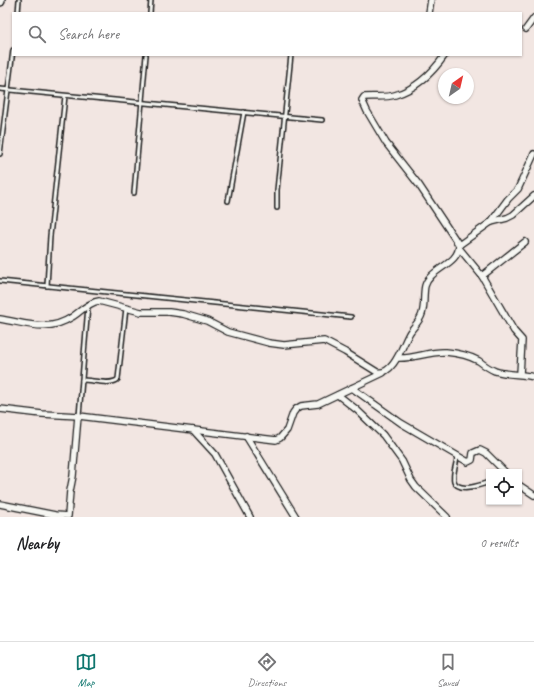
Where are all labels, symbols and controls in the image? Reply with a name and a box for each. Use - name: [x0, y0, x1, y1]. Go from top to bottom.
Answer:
- search box: [12, 12, 522, 56]
- icon: search: [26, 23, 48, 45]
- text: Search here: [58, 25, 119, 44]
- north arrow: [438, 68, 474, 104]
- map controls: [486, 469, 522, 505]
- button: locate: [486, 469, 522, 505]
- text: Nearby: [16, 533, 59, 554]
- text: 0 results: [480, 535, 518, 551]
- tab: Map: [75, 651, 97, 689]
- tab: Directions: [248, 651, 286, 689]
- tab: Saved: [437, 651, 459, 689]

